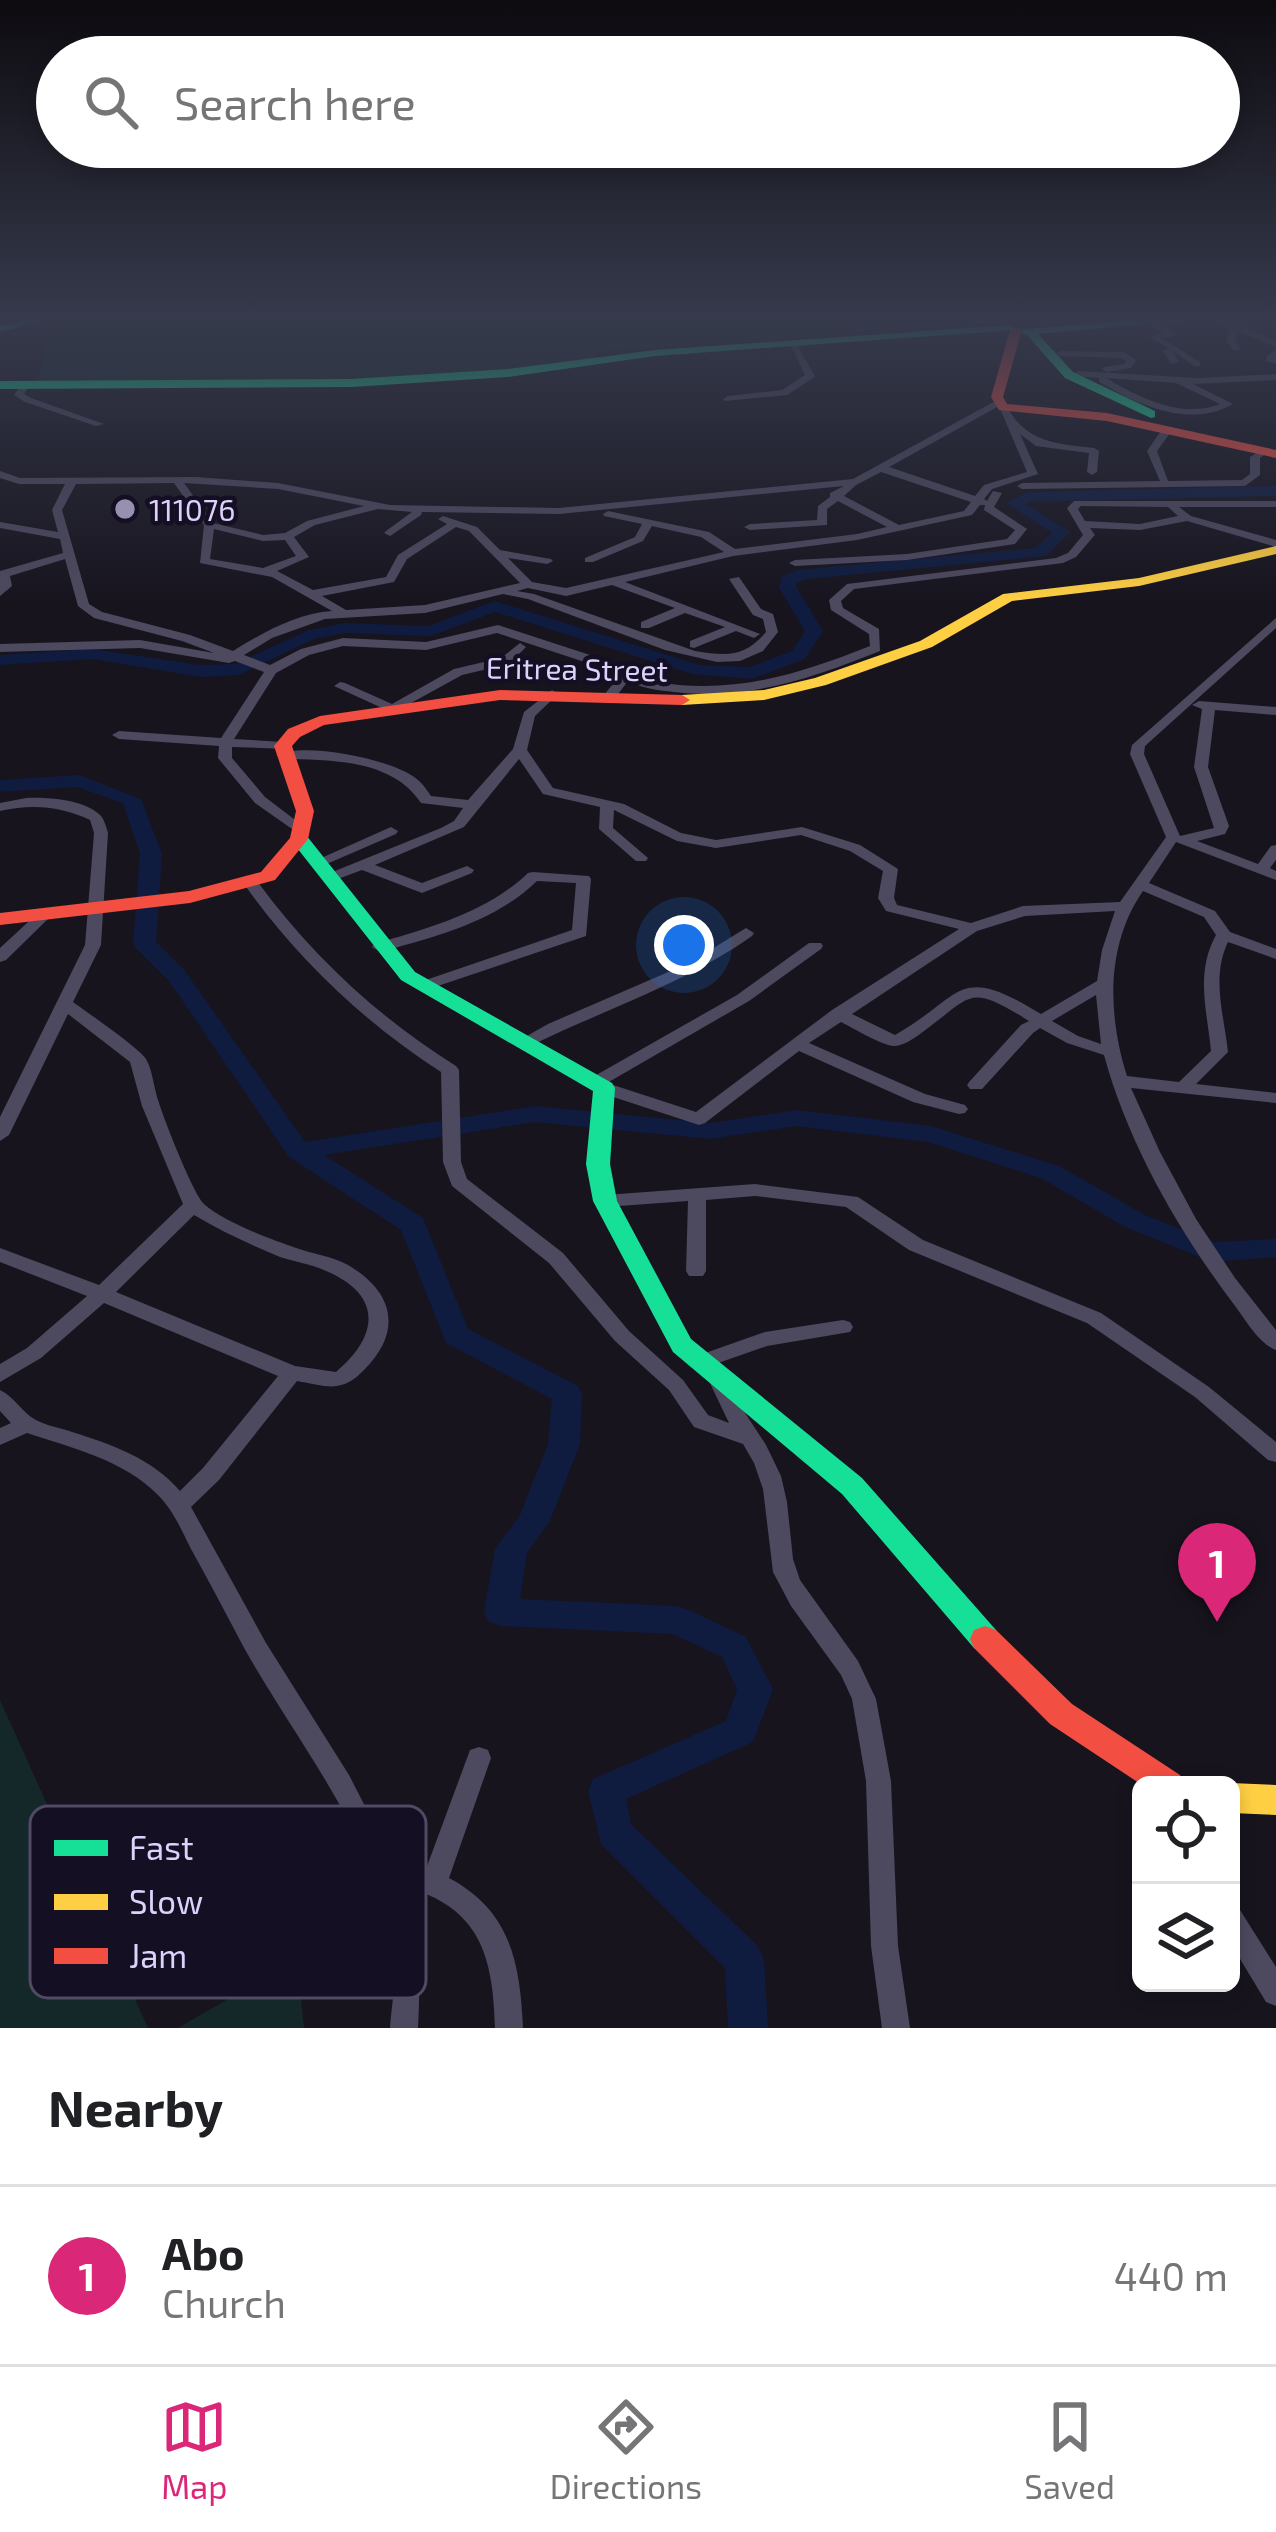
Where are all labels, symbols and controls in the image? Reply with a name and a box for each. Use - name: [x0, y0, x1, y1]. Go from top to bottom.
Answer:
- search box: [36, 36, 1240, 168]
- icon: search: [78, 69, 144, 135]
- text: Search here: [174, 75, 416, 129]
- place label: 111076: [149, 491, 235, 527]
- marker: 111076: [112, 496, 138, 522]
- street label: Eritrea Street: [486, 648, 668, 688]
- your location: [654, 915, 714, 975]
- pin: 1: [1178, 1523, 1256, 1622]
- map controls: [1132, 1776, 1240, 1992]
- button: locate: [1132, 1776, 1240, 1884]
- legend: [30, 1806, 426, 1998]
- text: Fast: [129, 1827, 193, 1867]
- text: Slow: [129, 1881, 203, 1921]
- button: layers: [1132, 1884, 1240, 1992]
- text: Jam: [129, 1935, 187, 1975]
- text: Nearby: [48, 2076, 223, 2137]
- text: Abo: [162, 2225, 245, 2279]
- text: 1: [79, 2252, 95, 2299]
- text: 440 m: [1114, 2252, 1228, 2299]
- text: Church: [162, 2279, 286, 2326]
- tab: Map: [161, 2394, 227, 2506]
- tab: Directions: [550, 2394, 702, 2506]
- tab: Saved: [1024, 2394, 1115, 2506]

